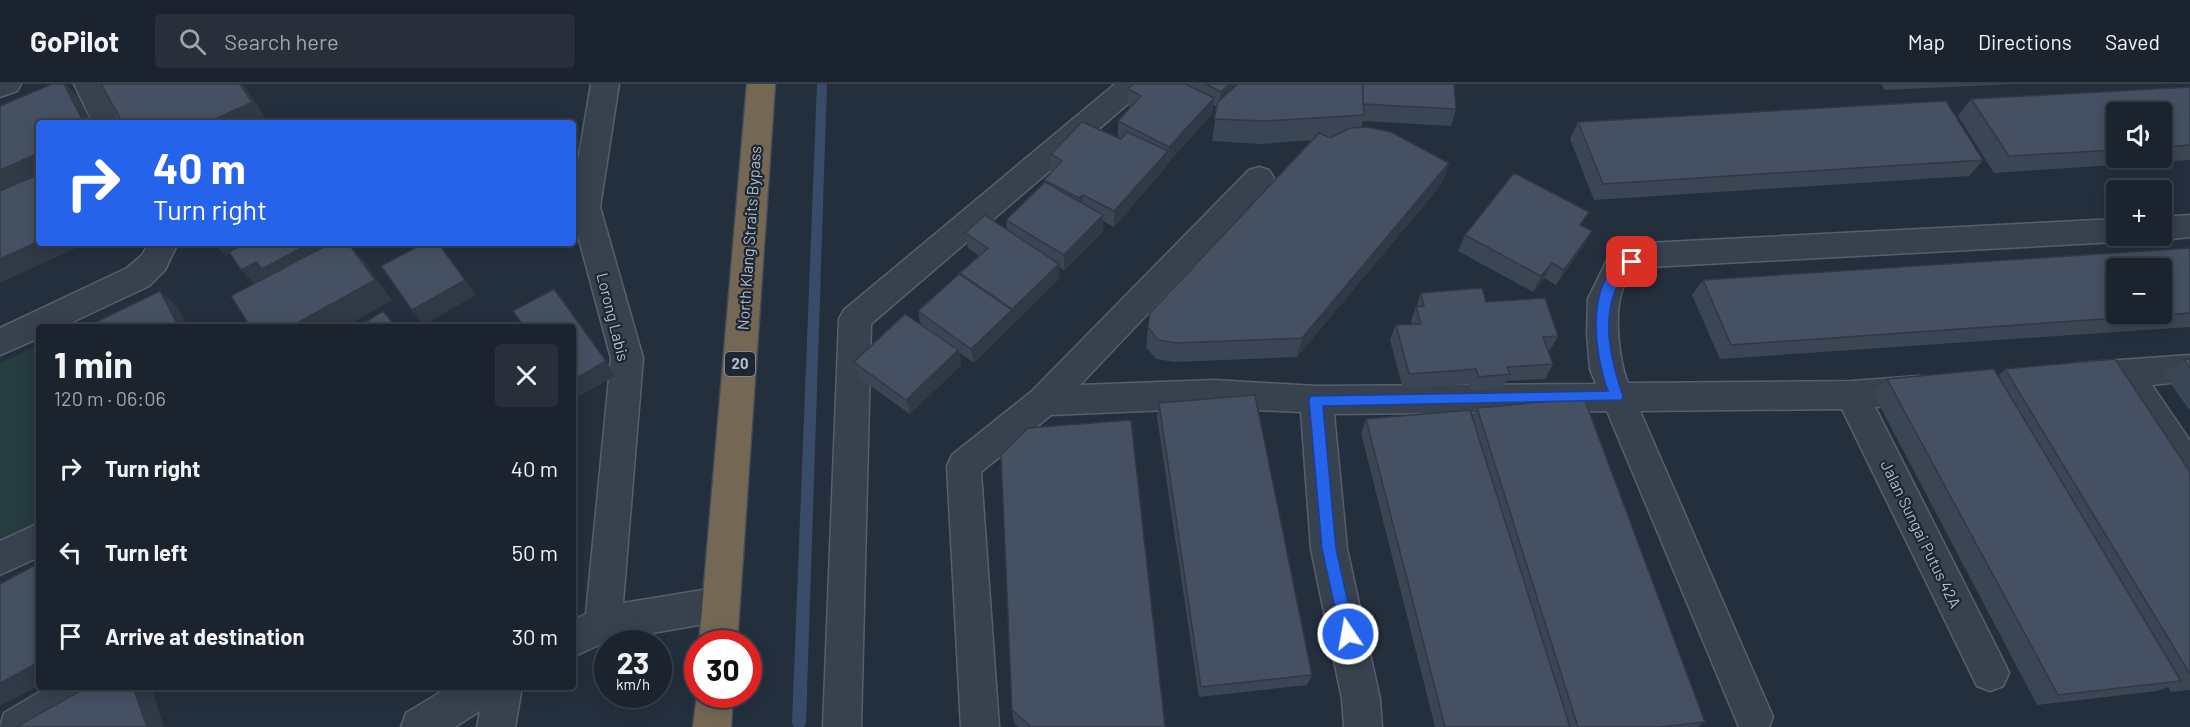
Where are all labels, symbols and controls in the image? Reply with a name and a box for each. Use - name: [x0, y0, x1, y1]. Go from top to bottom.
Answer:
- search box: [155, 14, 575, 68]
- text: GoPilot: [30, 24, 119, 58]
- icon: search: [176, 25, 209, 58]
- text: Search here: [224, 28, 339, 54]
- text: Map: [1908, 29, 1945, 54]
- text: Directions: [1978, 29, 2072, 54]
- text: Saved: [2105, 29, 2160, 54]
- map controls: [2106, 102, 2172, 324]
- button: sound: [2106, 102, 2172, 168]
- text: 40 m: [153, 142, 246, 192]
- icon: right: [54, 144, 132, 222]
- street label: North Klang Straits Bypass: [733, 145, 764, 331]
- button: +: [2106, 180, 2172, 246]
- text: Turn right: [153, 193, 267, 225]
- pin: [1606, 236, 1657, 287]
- icon: arrive: [1615, 245, 1648, 278]
- button: −: [2106, 258, 2172, 324]
- street label: Lorong Labis: [593, 271, 634, 363]
- text: 1 min: [54, 342, 133, 385]
- button: close: [495, 344, 558, 407]
- road number: 20: [725, 352, 755, 376]
- text: 120 m · 06:06: [54, 386, 166, 410]
- icon: right: [54, 452, 87, 485]
- text: Turn right: [105, 455, 200, 481]
- text: 40 m: [511, 455, 558, 481]
- street label: Jalan Sungai Putus 42A: [1877, 457, 1966, 611]
- icon: left: [54, 536, 87, 569]
- text: Turn left: [105, 539, 188, 565]
- text: 50 m: [512, 539, 558, 565]
- position arrow: [1316, 602, 1380, 666]
- icon: arrive: [54, 620, 87, 653]
- text: Arrive at destination: [105, 623, 304, 649]
- text: 30 m: [512, 623, 558, 649]
- speed limit sign: 30: [684, 630, 762, 708]
- text: 23: [617, 644, 649, 680]
- text: km/h: [616, 675, 650, 693]

